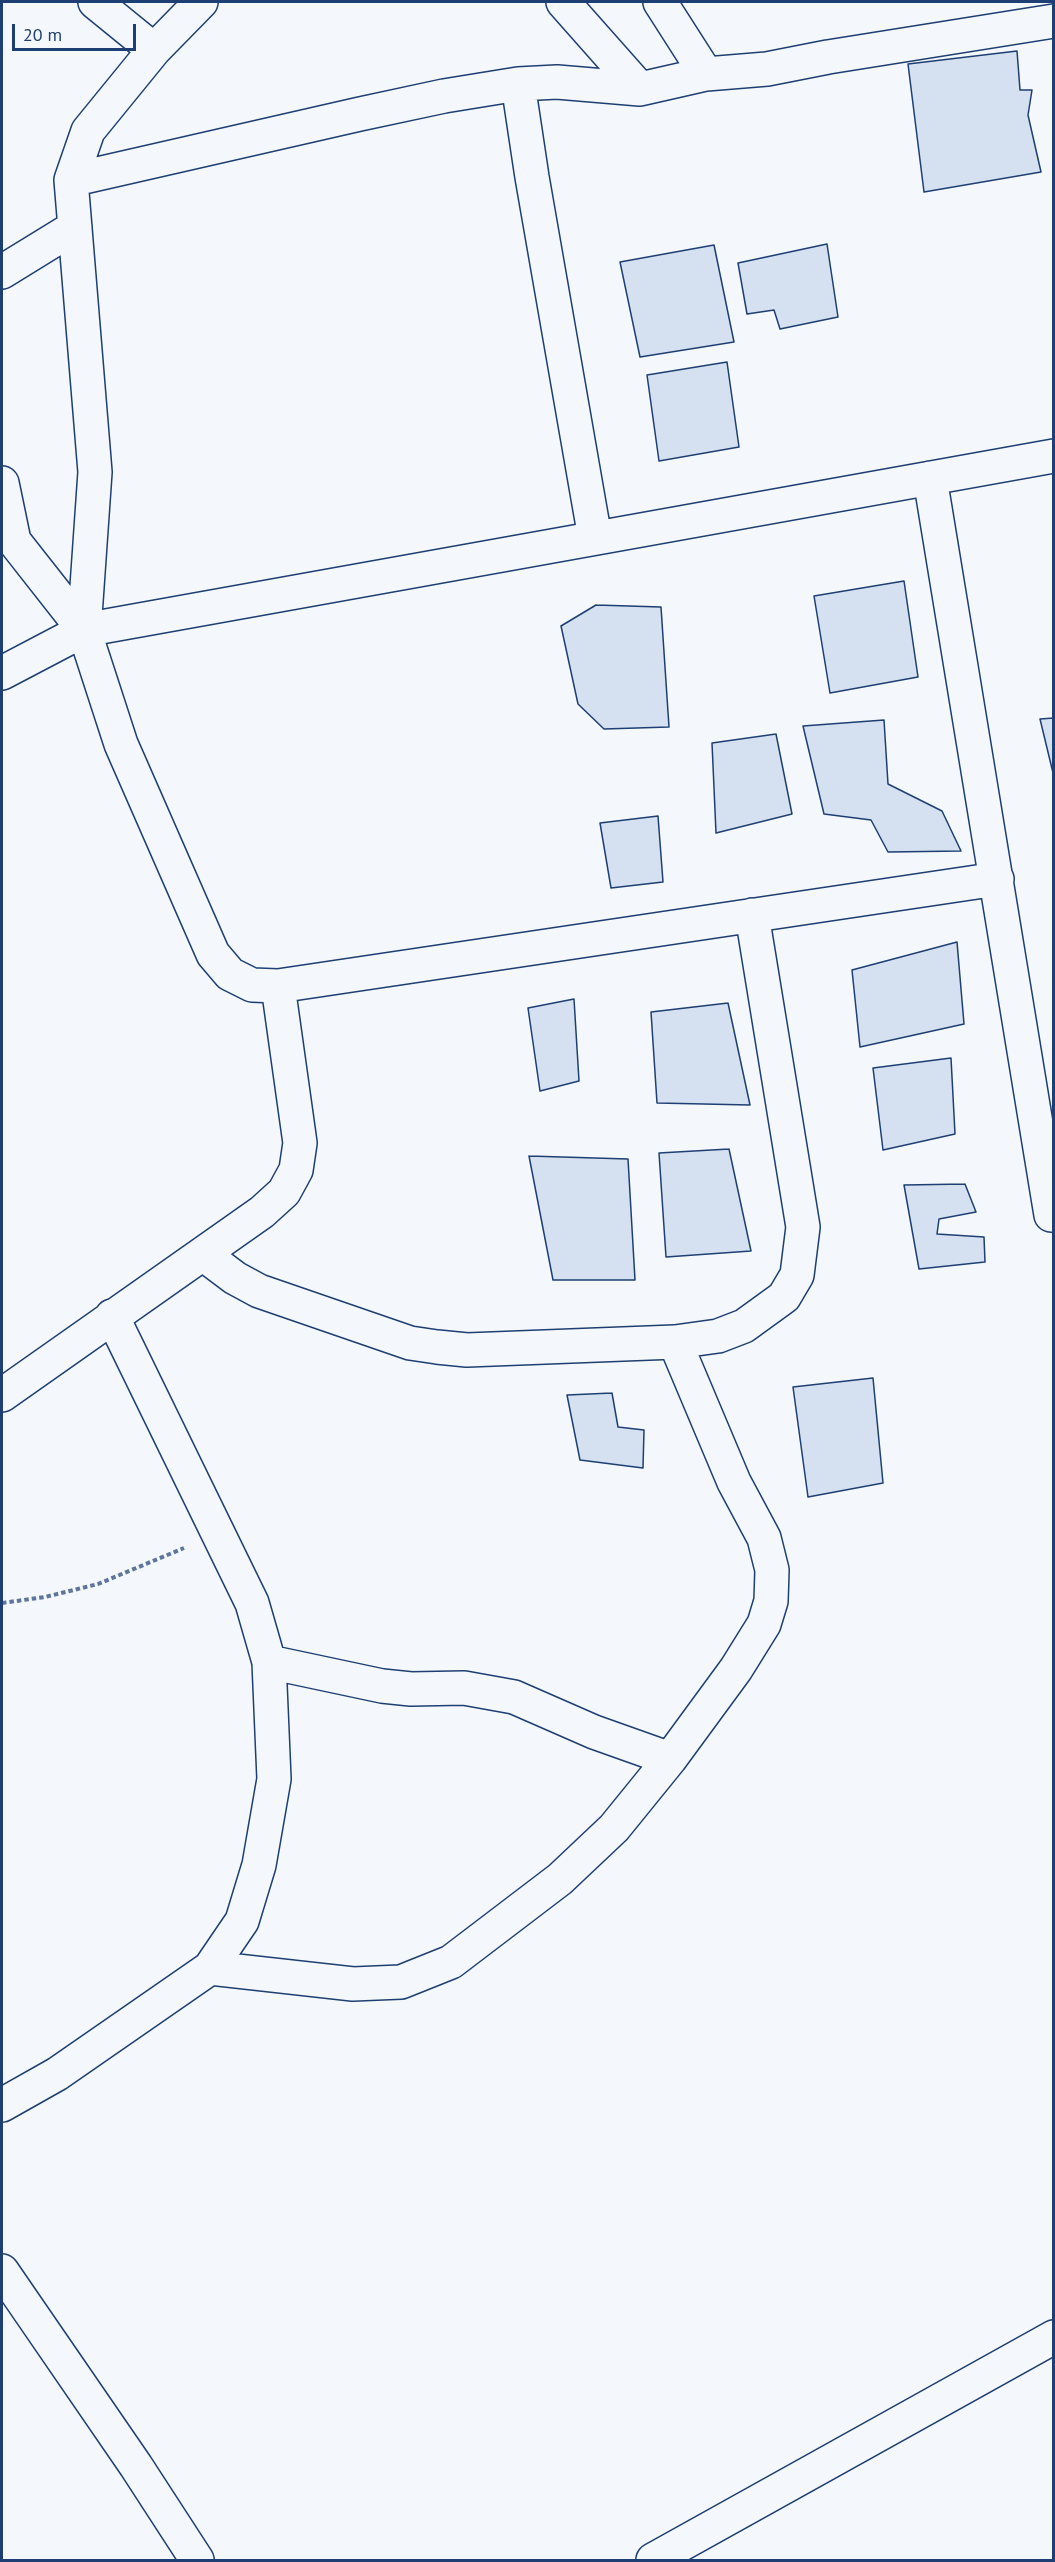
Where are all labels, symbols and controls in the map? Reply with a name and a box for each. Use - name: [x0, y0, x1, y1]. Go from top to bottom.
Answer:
- scale bar: [15, 12, 140, 50]
- text: 20 m: [23, 23, 62, 46]

